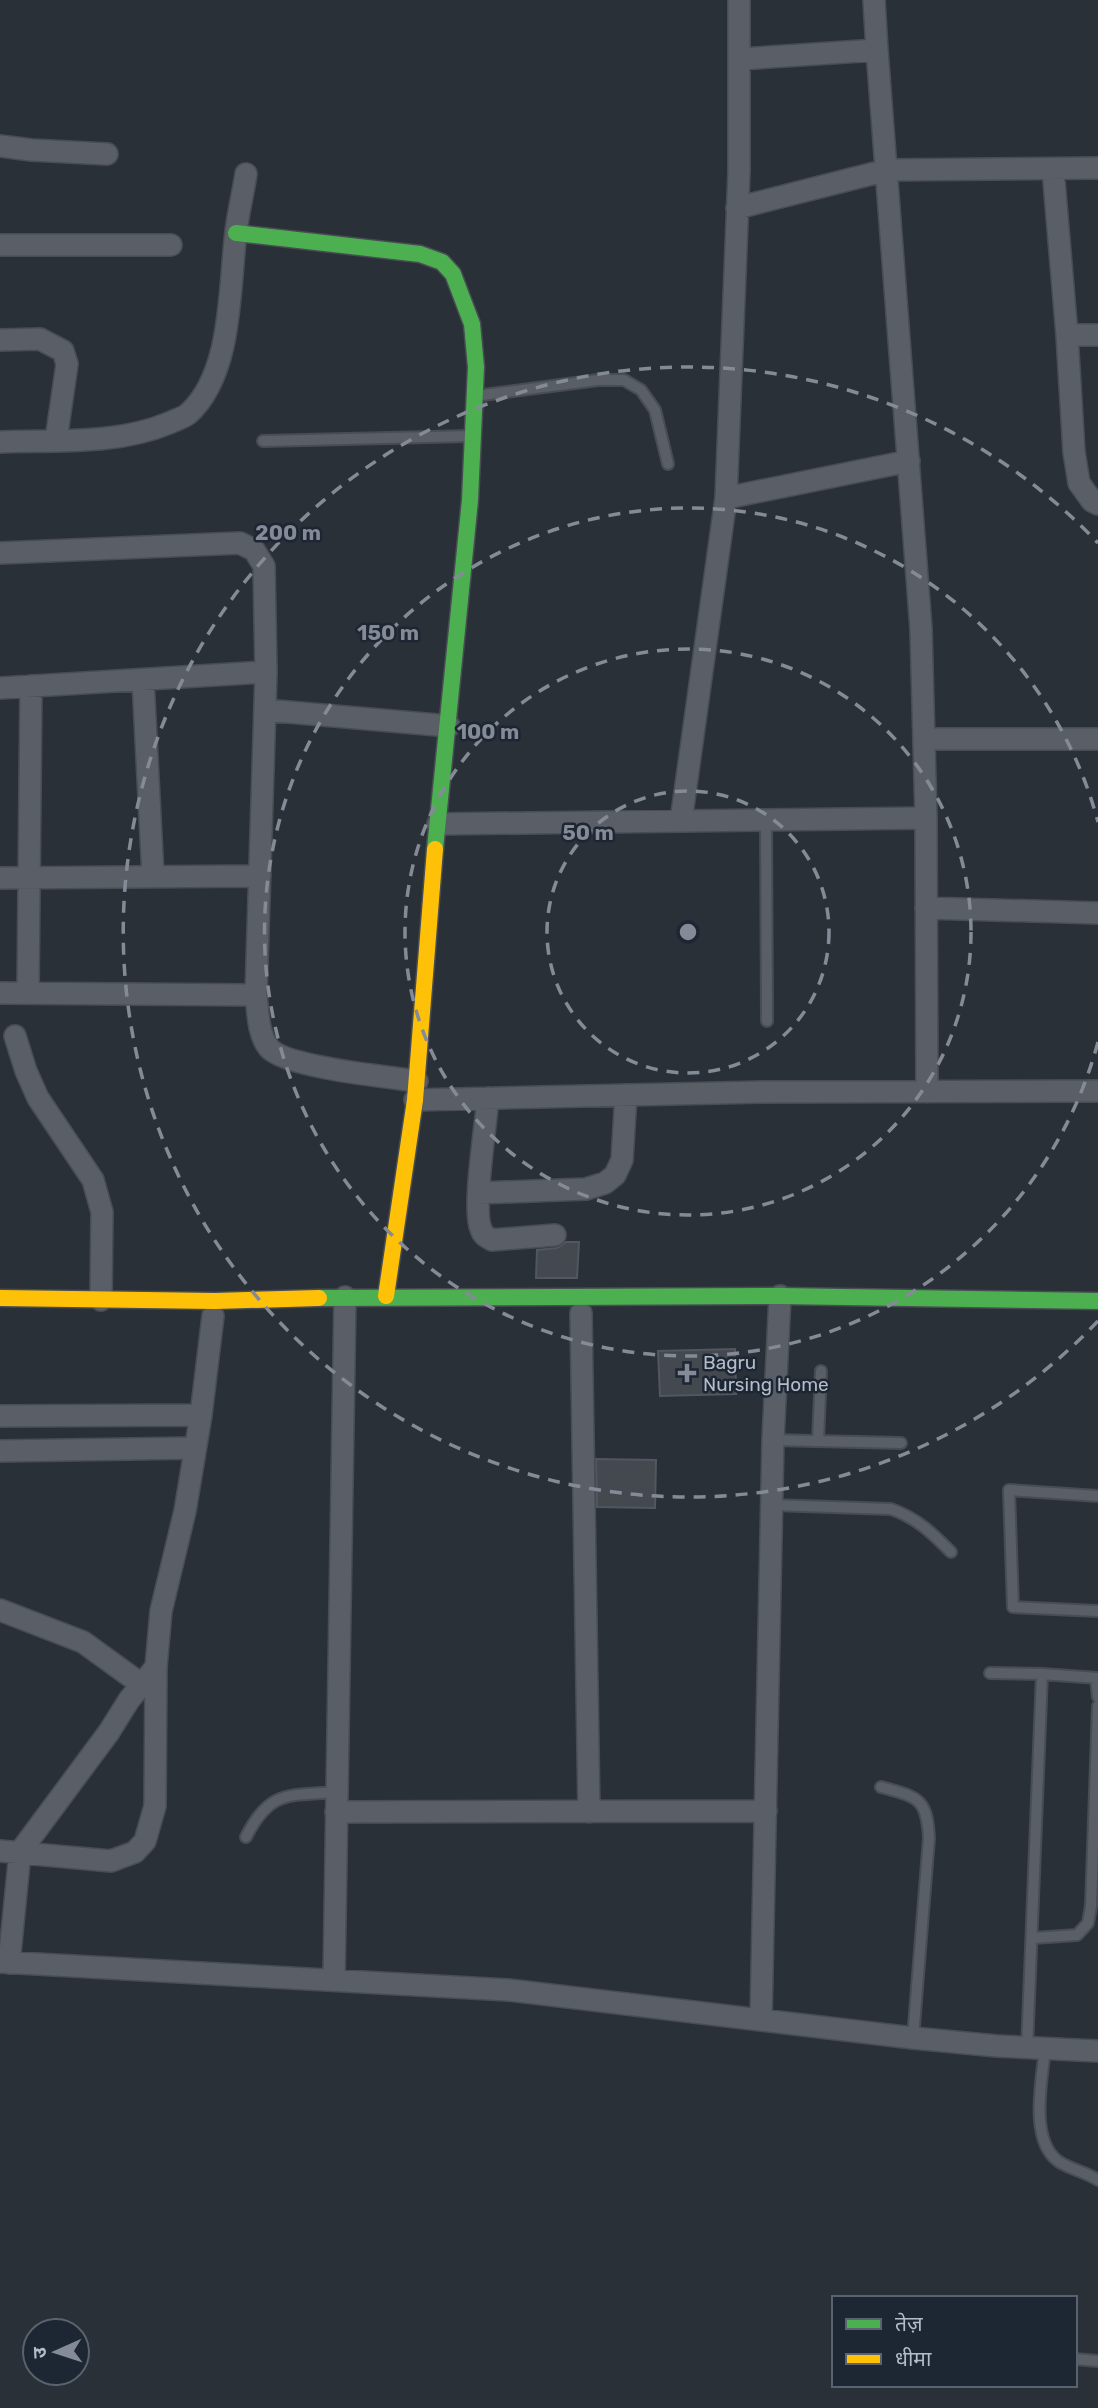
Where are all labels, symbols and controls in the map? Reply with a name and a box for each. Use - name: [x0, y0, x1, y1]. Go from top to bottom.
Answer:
- text: 200 m: [255, 520, 321, 545]
- text: 150 m: [357, 620, 419, 645]
- text: 100 m: [457, 719, 519, 744]
- text: 50 m: [562, 820, 614, 845]
- centre of rings: [676, 920, 700, 944]
- place label: Bagru Nursing Home: [703, 1351, 829, 1396]
- marker: Bagru Nursing Home: [677, 1363, 697, 1383]
- legend: [832, 2296, 1077, 2387]
- text: तेज़: [895, 2311, 923, 2336]
- north arrow: [21, 2317, 91, 2387]
- text: उ: [28, 2346, 51, 2359]
- text: धीमा: [895, 2346, 932, 2371]

